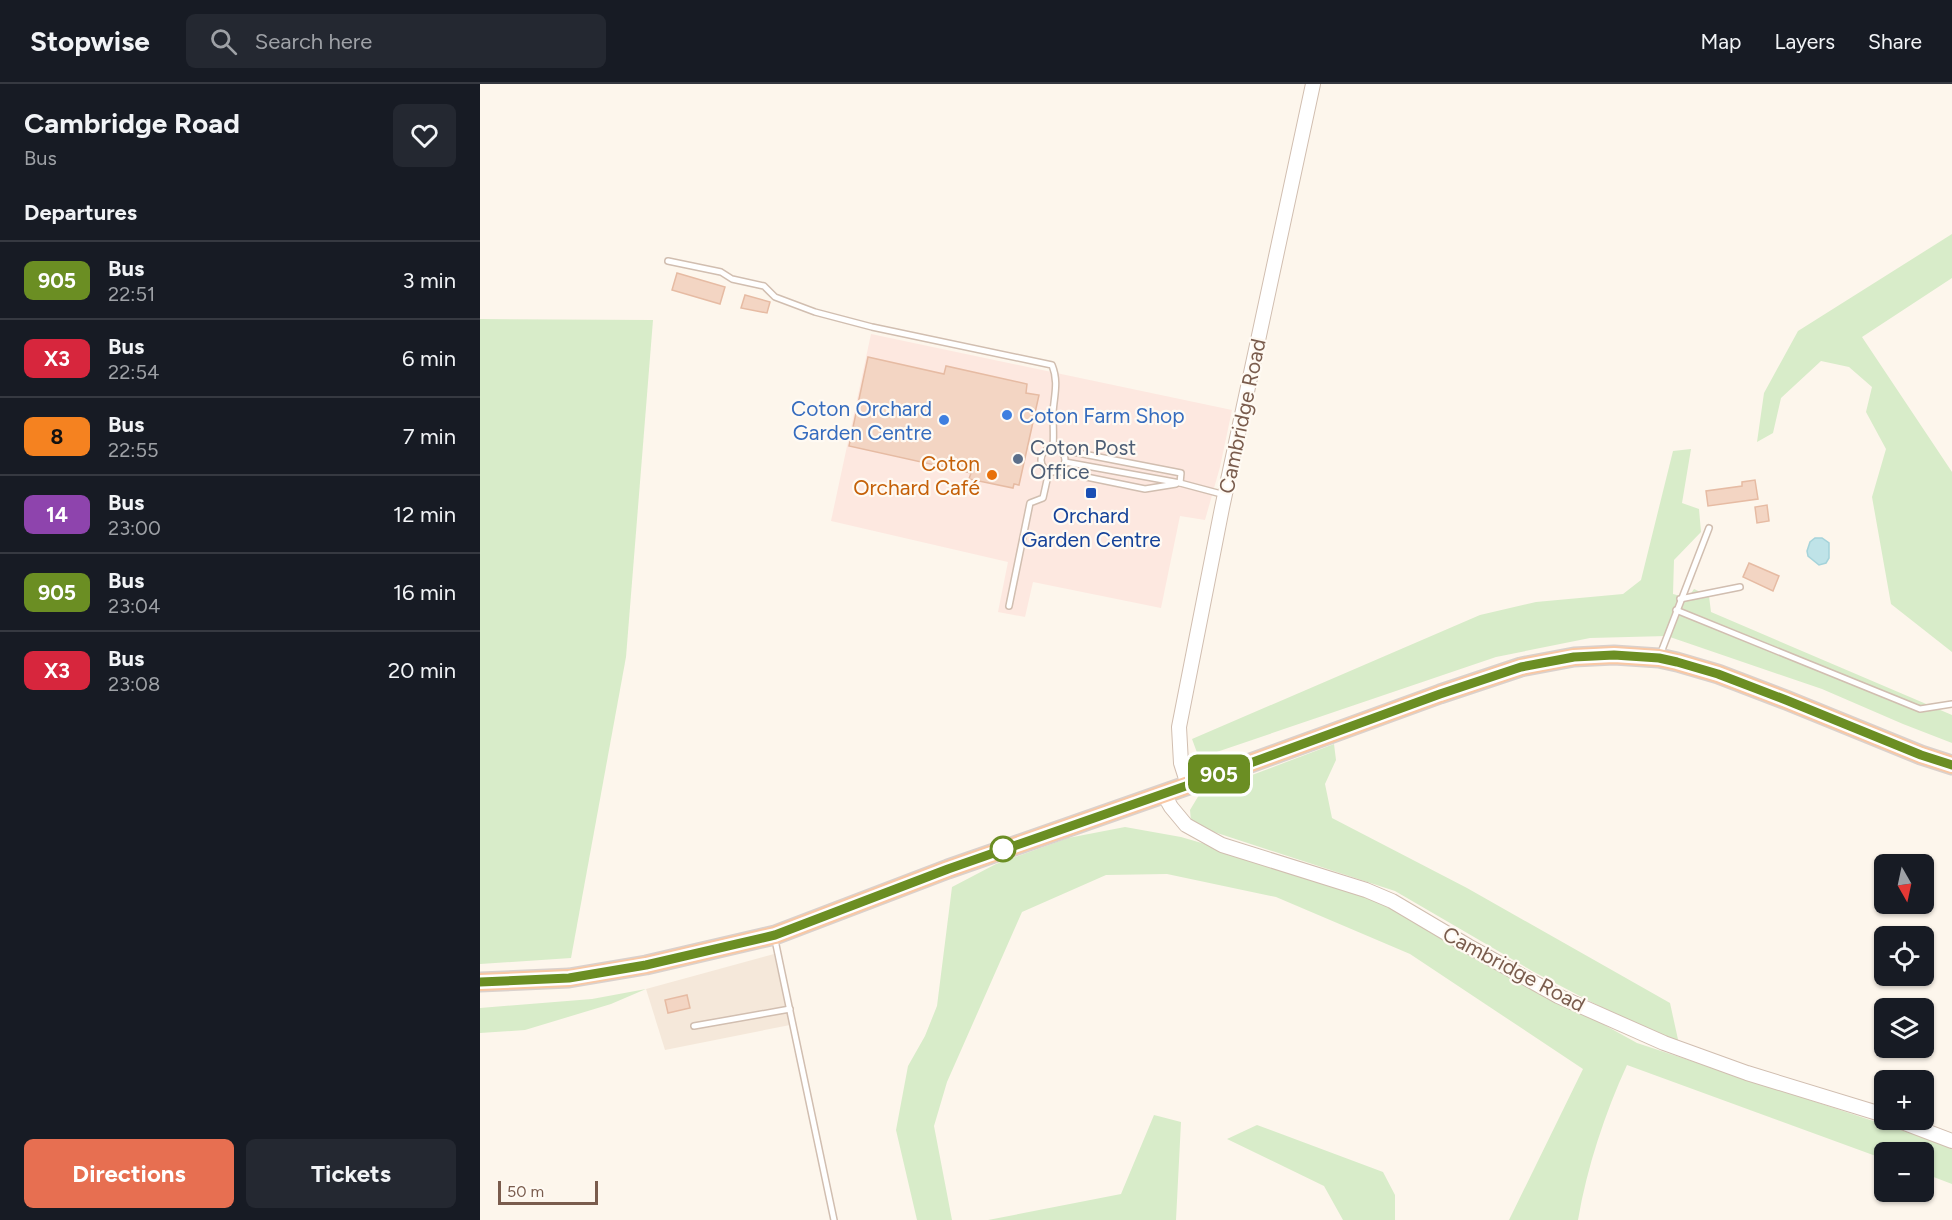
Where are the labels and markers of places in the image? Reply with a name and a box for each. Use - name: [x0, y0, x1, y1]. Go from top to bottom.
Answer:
- place label: Coton Orchard Garden Centre: [791, 396, 932, 445]
- place label: Coton Farm Shop: [1019, 403, 1185, 428]
- marker: Coton Farm Shop: [1000, 408, 1014, 422]
- marker: Coton Orchard Garden Centre: [937, 413, 951, 427]
- place label: Coton Post Office: [1030, 435, 1136, 484]
- place label: Coton Orchard Café: [853, 451, 980, 500]
- marker: Coton Post Office: [1011, 452, 1025, 466]
- marker: Coton Orchard Café: [985, 468, 999, 482]
- marker: Orchard Garden Centre: [1084, 486, 1098, 500]
- place label: Orchard Garden Centre: [1021, 503, 1161, 552]
- unlabelled marker: [990, 836, 1016, 862]

